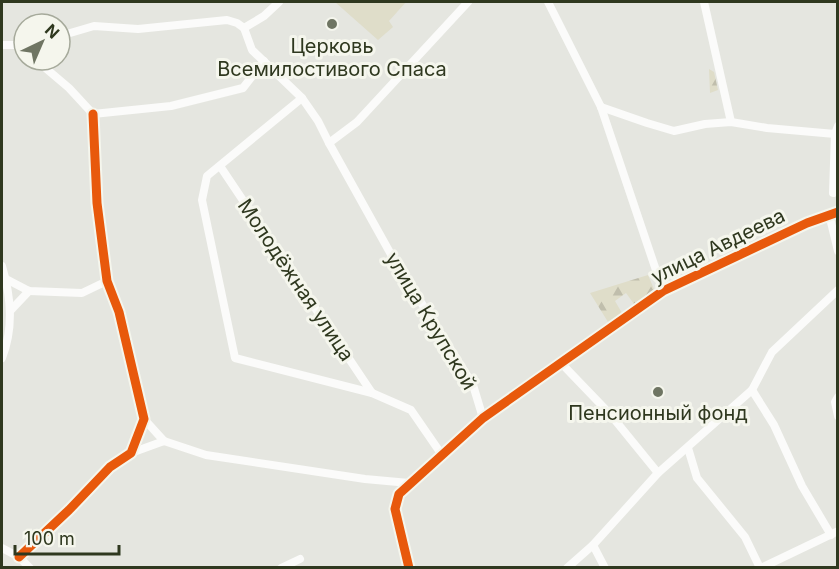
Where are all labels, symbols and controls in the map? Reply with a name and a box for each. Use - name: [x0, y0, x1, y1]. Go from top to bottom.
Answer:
- north arrow: [12, 12, 72, 72]
- marker: Церковь Всемилостивого Спаса: [325, 17, 339, 31]
- text: N: [41, 20, 64, 43]
- place label: Церковь Всемилостивого Спаса: [217, 34, 447, 81]
- street label: Молодёжная улица: [233, 194, 359, 366]
- street label: улица Авдеева: [647, 203, 789, 289]
- street label: улица Крупской: [380, 248, 482, 394]
- marker: Пенсионный фонд: [651, 385, 665, 399]
- place label: Пенсионный фонд: [568, 401, 748, 425]
- scale bar: [15, 518, 118, 556]
- text: 100 m: [24, 528, 75, 549]

